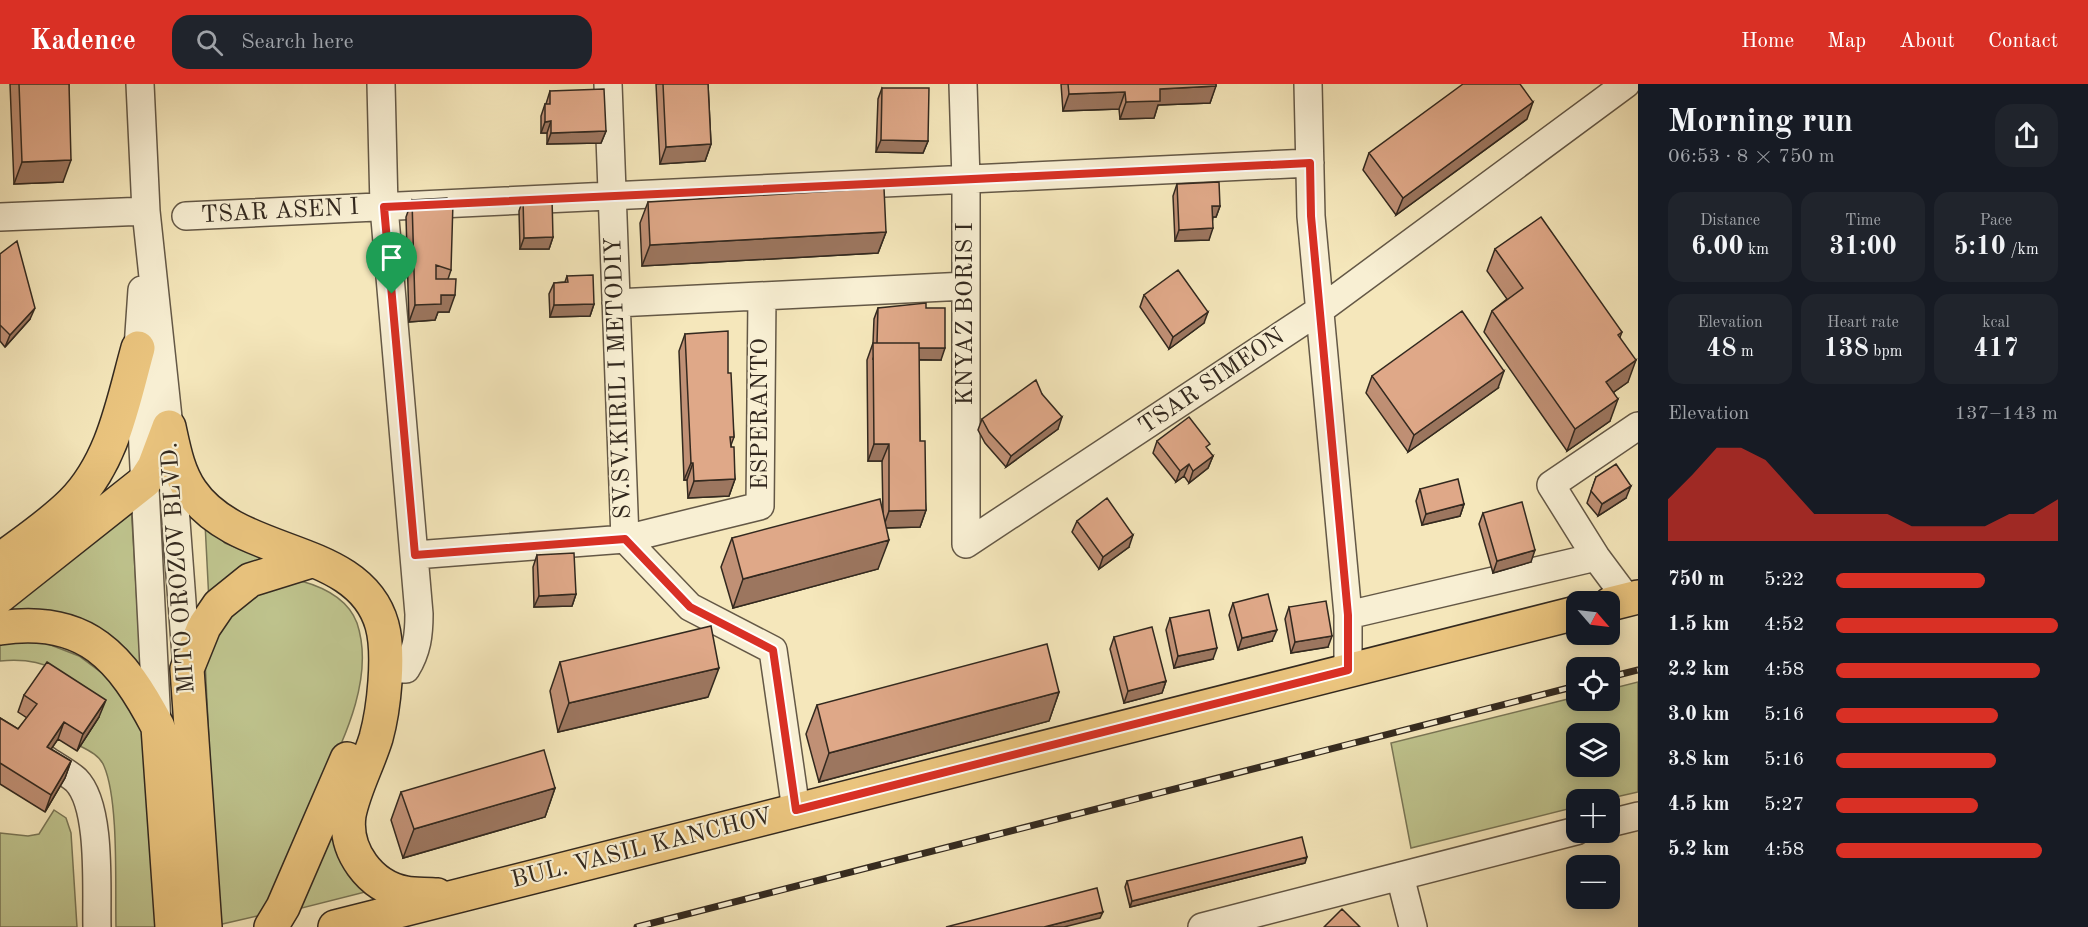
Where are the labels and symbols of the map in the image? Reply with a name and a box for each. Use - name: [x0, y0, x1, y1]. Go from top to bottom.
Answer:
- street label: TSAR ASEN I: [200, 196, 360, 228]
- street label: KNYAZ BORIS I: [954, 222, 978, 406]
- pin: [366, 232, 417, 294]
- street label: SV.SV.KIRIL I METODIY: [602, 236, 636, 520]
- street label: TSAR SIMEON: [1135, 325, 1289, 439]
- street label: ESPERANTO: [749, 338, 773, 490]
- street label: MITO OROZOV BLVD.: [158, 441, 200, 695]
- north arrow: [1566, 591, 1620, 645]
- street label: BUL. VASIL KANCHOV: [509, 805, 775, 893]

